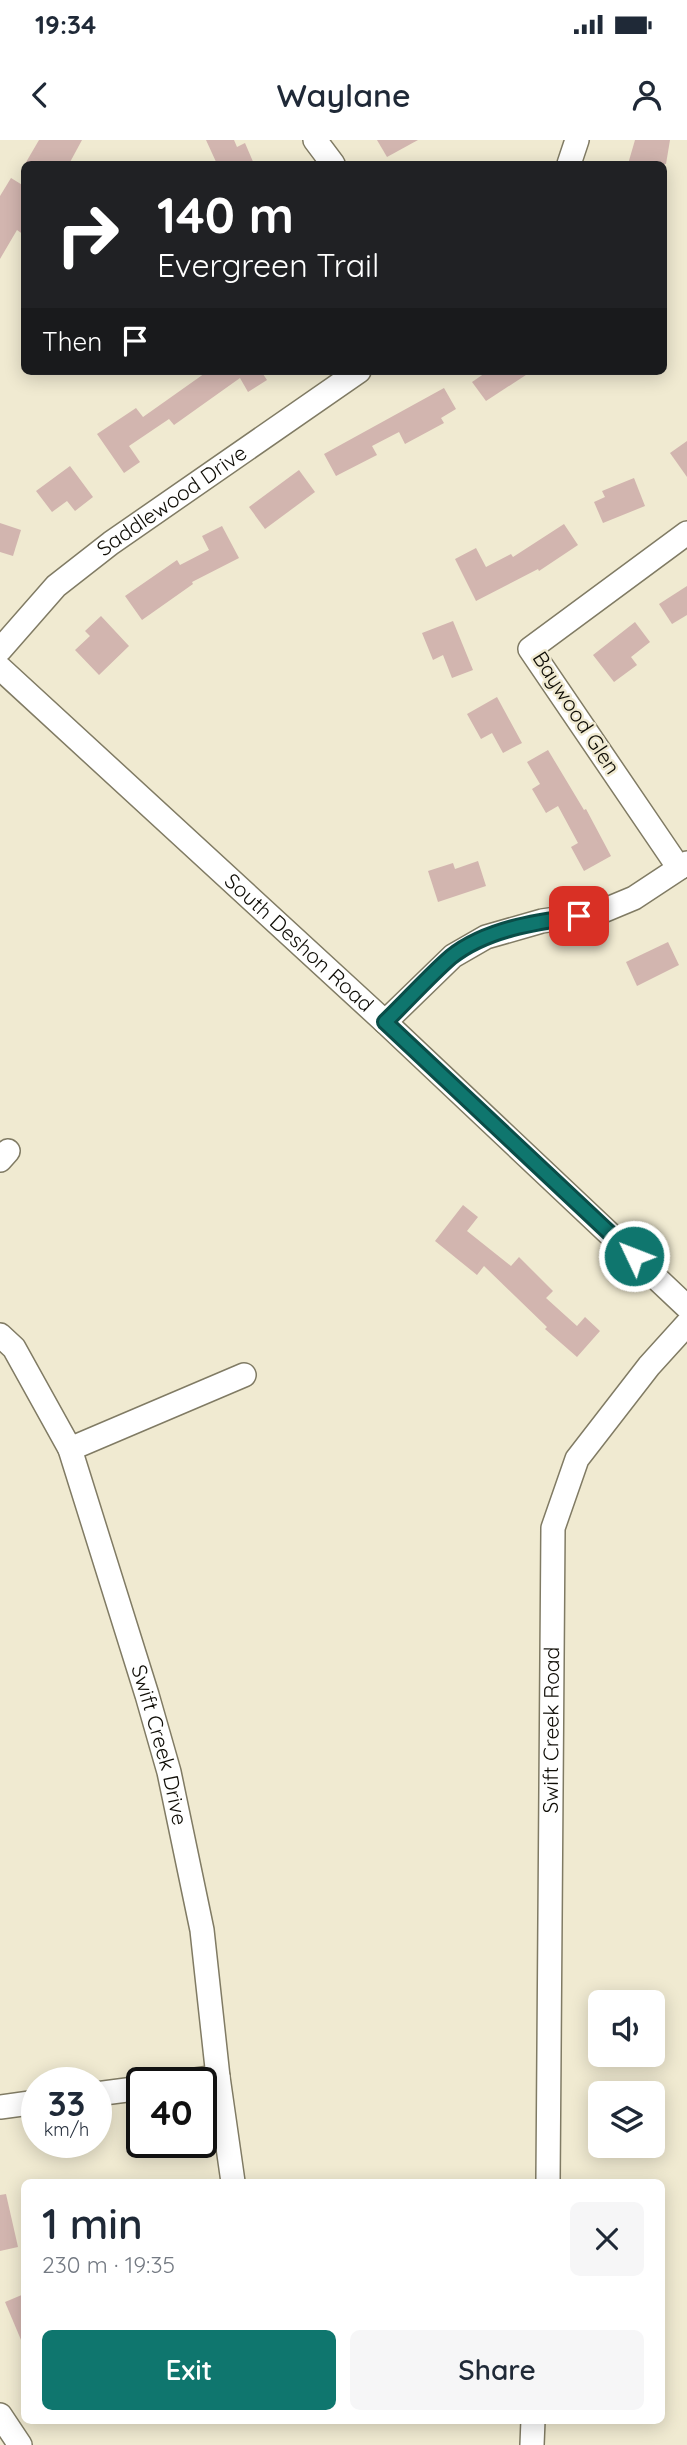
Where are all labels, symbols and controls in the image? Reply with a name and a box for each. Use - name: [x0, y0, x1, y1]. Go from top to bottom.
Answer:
- text: 19:34: [35, 8, 96, 41]
- text: Waylane: [276, 75, 411, 115]
- icon: back: [21, 76, 59, 114]
- icon: person: [628, 76, 666, 114]
- text: 140 m: [157, 184, 294, 245]
- icon: right: [42, 189, 133, 280]
- text: Evergreen Trail: [157, 245, 379, 285]
- icon: arrive: [116, 322, 154, 360]
- text: Then: [42, 325, 102, 358]
- street label: Saddlewood Drive: [91, 439, 251, 561]
- street label: Baywood Glen: [527, 646, 626, 779]
- street label: South Deshon Road: [220, 867, 379, 1017]
- pin: [549, 886, 609, 946]
- icon: arrive: [560, 897, 598, 935]
- position arrow: [597, 1219, 671, 1293]
- street label: Swift Creek Road: [537, 1647, 564, 1814]
- street label: Swift Creek Drive: [126, 1661, 194, 1828]
- map controls: [588, 1990, 665, 2158]
- button: sound: [588, 1990, 665, 2067]
- speed limit sign: 40: [126, 2067, 217, 2158]
- text: 33: [48, 2081, 85, 2125]
- button: layers: [588, 2081, 665, 2158]
- text: km/h: [44, 2118, 89, 2141]
- text: 1 min: [42, 2197, 143, 2250]
- button: close: [570, 2202, 644, 2276]
- text: 230 m · 19:35: [42, 2250, 175, 2279]
- button: Exit: [42, 2330, 336, 2410]
- button: Share: [350, 2330, 644, 2410]

